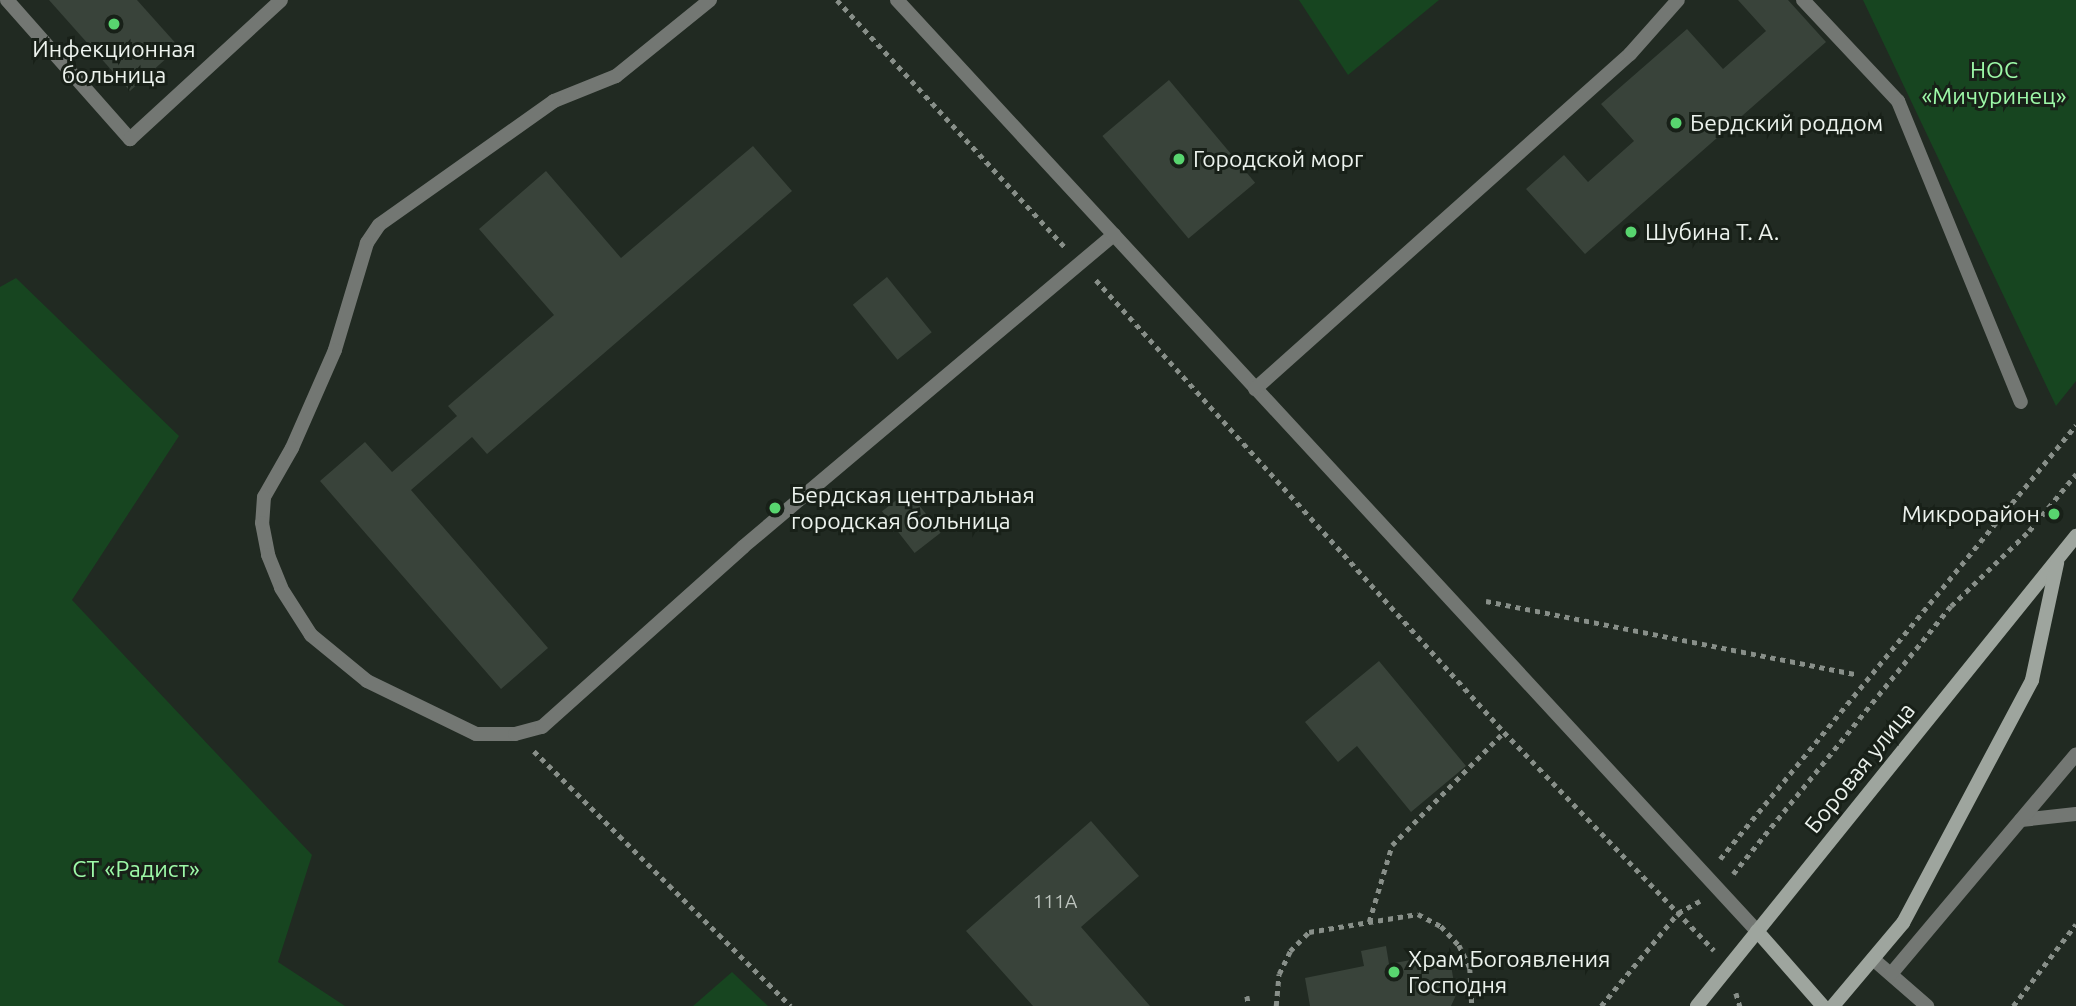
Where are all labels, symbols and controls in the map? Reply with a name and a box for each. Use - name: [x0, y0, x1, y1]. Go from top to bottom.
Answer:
- marker: Инфекционная больница: [106, 16, 122, 32]
- place label: Инфекционная больница: [32, 35, 196, 89]
- park label: НОС «Мичуринец»: [1922, 56, 2066, 110]
- place label: Бердский роддом: [1690, 109, 1883, 137]
- marker: Бердский роддом: [1668, 115, 1684, 131]
- place label: Городской морг: [1193, 145, 1363, 173]
- marker: Городской морг: [1171, 151, 1187, 167]
- place label: Шубина Т. А.: [1645, 218, 1779, 246]
- marker: Шубина Т. А.: [1623, 224, 1639, 240]
- place label: Бердская центральная городская больница: [791, 481, 1035, 535]
- marker: Бердская центральная городская больница: [765, 498, 785, 518]
- place label: Микрорайон: [1902, 500, 2040, 528]
- marker: Микрорайон: [2046, 506, 2062, 522]
- street label: Боровая улица: [1799, 697, 1921, 839]
- park label: СТ «Радист»: [72, 855, 200, 883]
- house number: 111А: [1033, 891, 1077, 913]
- place label: Храм Богоявления Господня: [1408, 945, 1610, 999]
- marker: Храм Богоявления Господня: [1386, 964, 1402, 980]

